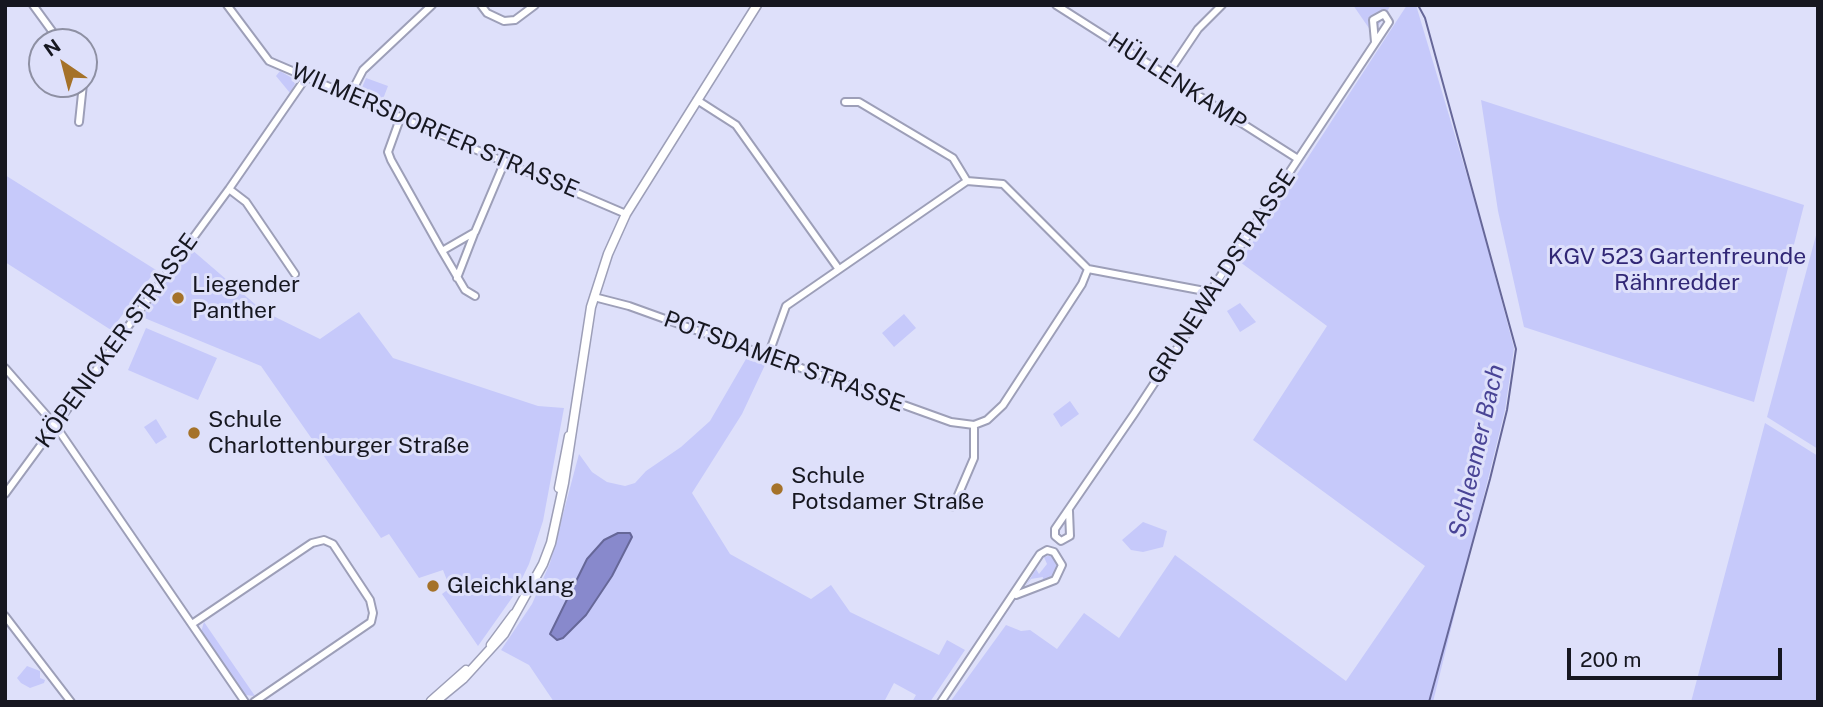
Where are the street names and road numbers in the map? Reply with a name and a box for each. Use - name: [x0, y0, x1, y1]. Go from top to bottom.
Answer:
- street label: HÜLLENKAMP: [1103, 27, 1251, 137]
- street label: WILMERSDORFER STRASSE: [287, 58, 583, 204]
- street label: GRUNEWALDSTRASSE: [1142, 165, 1302, 389]
- street label: KÖPENICKER STRASSE: [30, 229, 204, 453]
- street label: POTSDAMER STRASSE: [660, 306, 908, 418]

